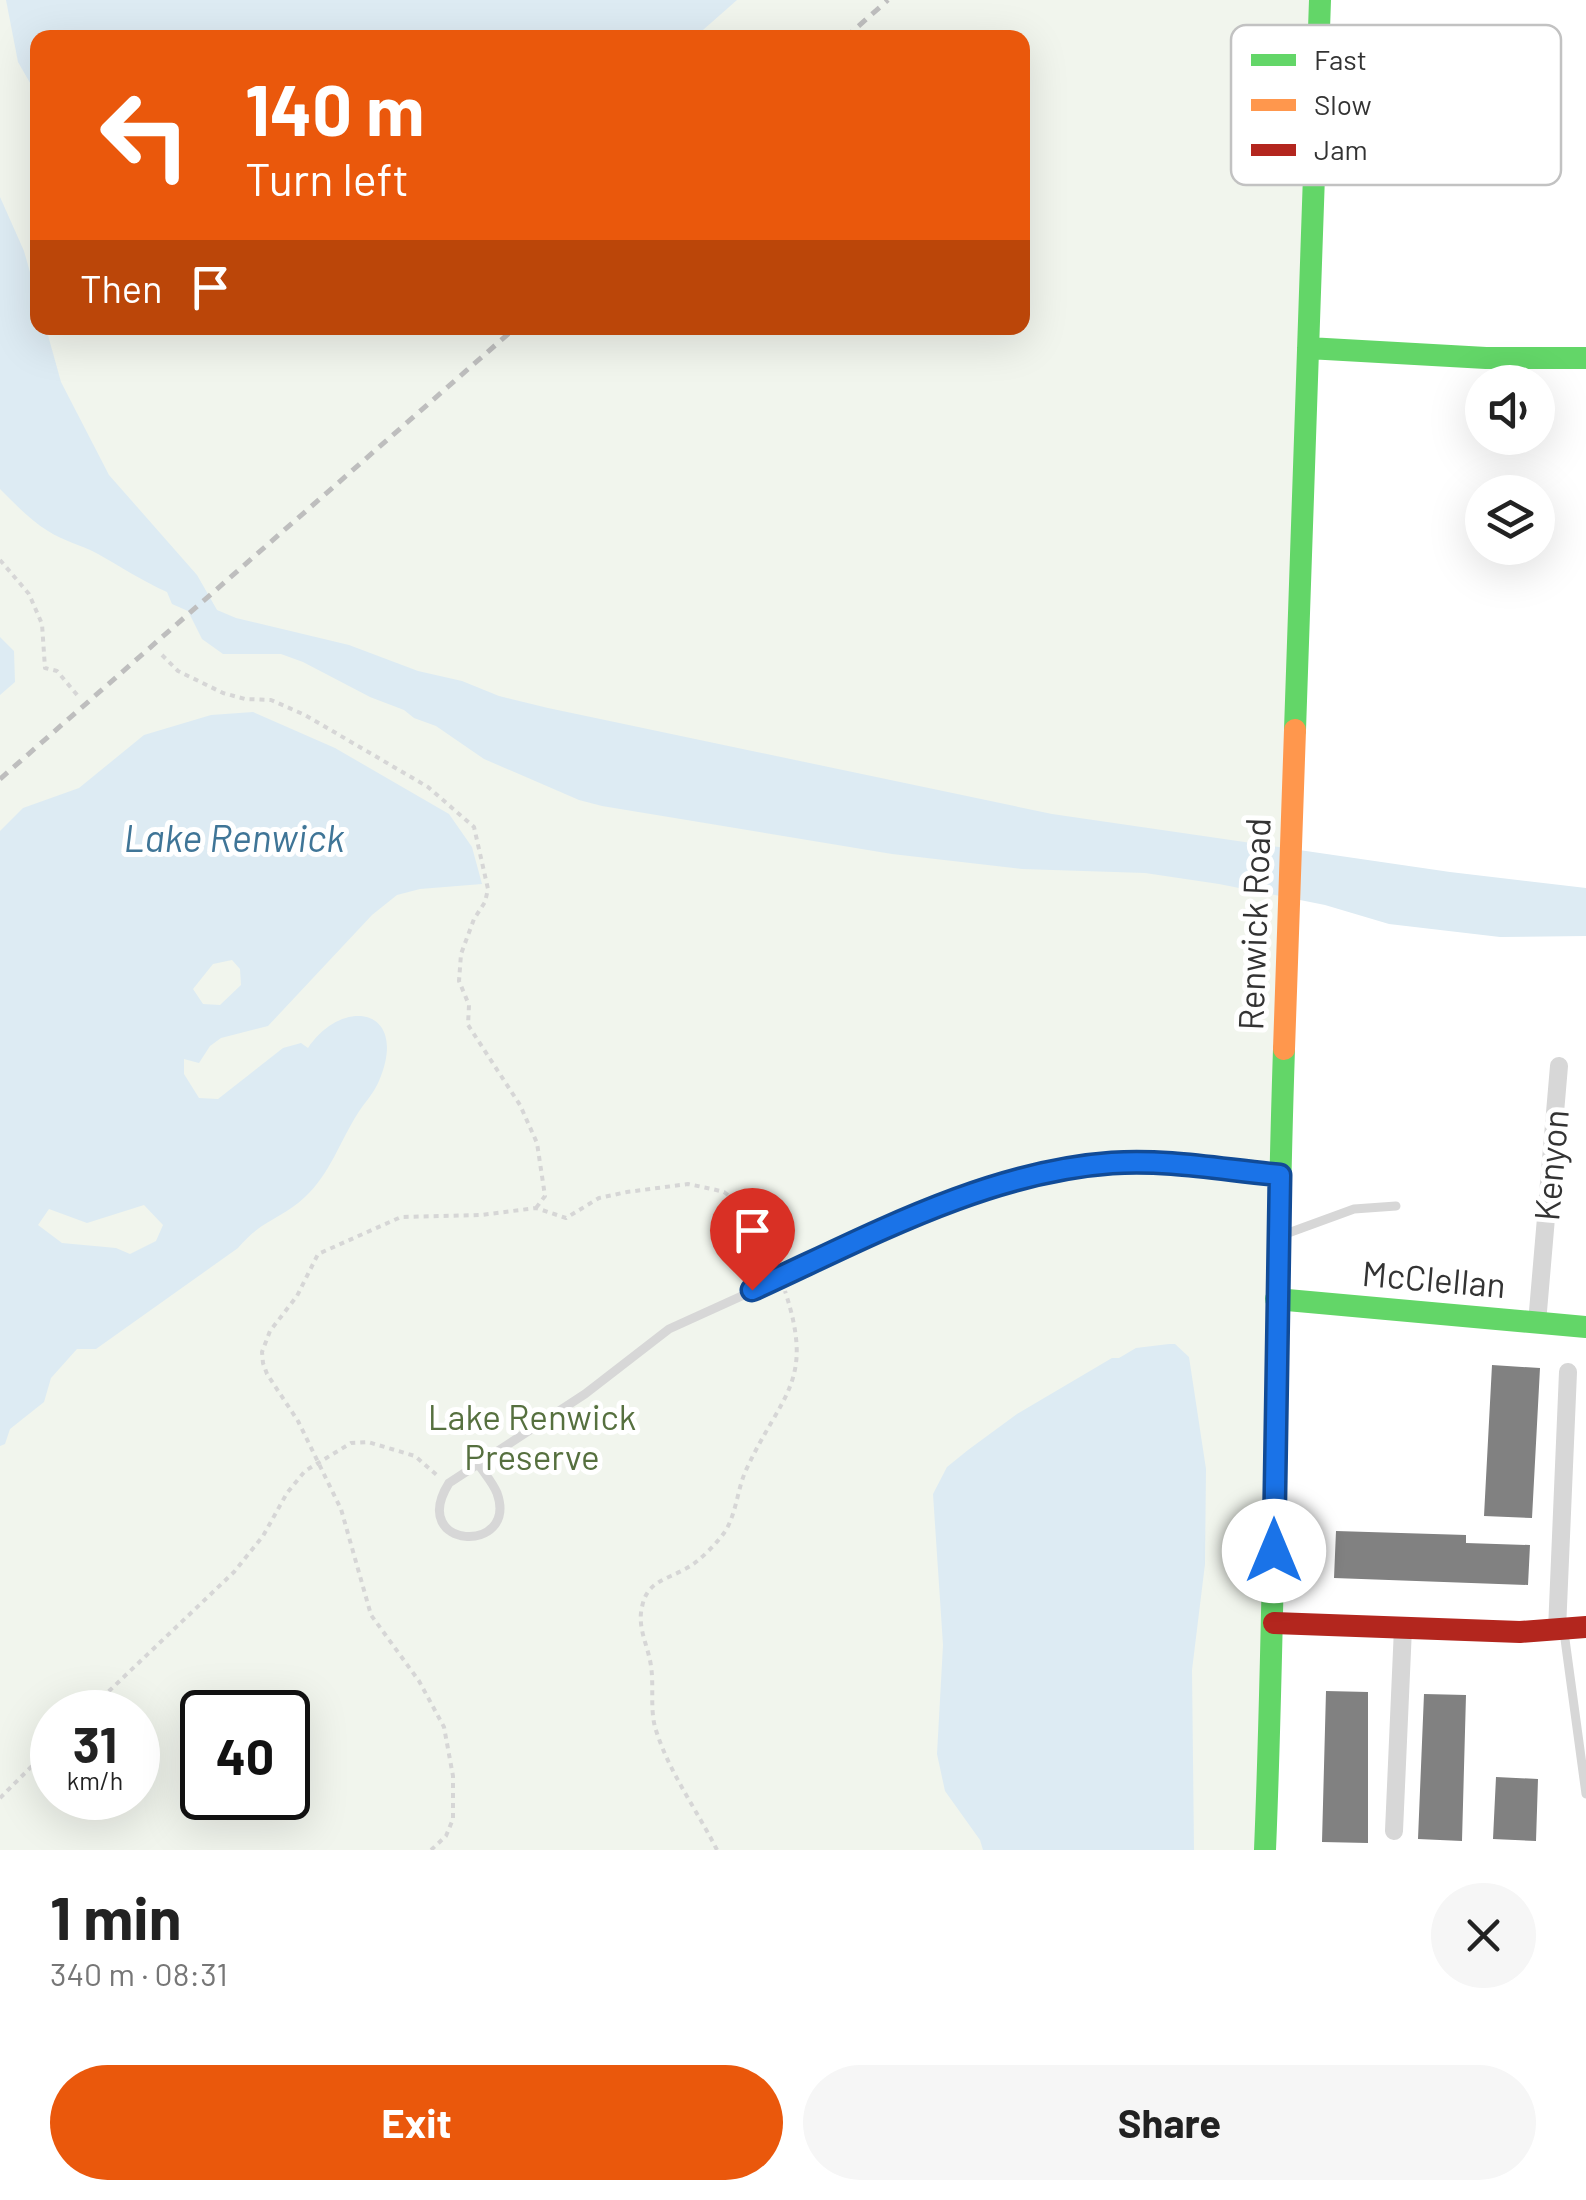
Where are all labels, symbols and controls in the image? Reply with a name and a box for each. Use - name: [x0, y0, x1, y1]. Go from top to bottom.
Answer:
- legend: [1231, 25, 1561, 185]
- text: Fast: [1314, 42, 1367, 76]
- text: 140 m: [245, 66, 424, 150]
- icon: left: [80, 70, 210, 200]
- text: Slow: [1314, 87, 1372, 121]
- text: Jam: [1314, 132, 1368, 166]
- text: Turn left: [245, 151, 409, 205]
- icon: arrive: [183, 260, 238, 315]
- text: Then: [80, 265, 163, 311]
- map controls: [1465, 365, 1555, 565]
- button: sound: [1465, 365, 1555, 455]
- button: layers: [1465, 475, 1555, 565]
- water label: Lake Renwick: [123, 814, 345, 860]
- street label: Renwick Road: [1228, 817, 1278, 1031]
- street label: Kenyon: [1524, 1108, 1576, 1222]
- pin: [710, 1188, 795, 1291]
- icon: arrive: [725, 1203, 780, 1258]
- street label: McClellan: [1360, 1251, 1508, 1305]
- park label: Lake Renwick Preserve: [428, 1395, 636, 1477]
- position arrow: [1222, 1499, 1326, 1603]
- speed limit sign: 40: [180, 1690, 310, 1820]
- text: 31: [73, 1713, 117, 1773]
- text: km/h: [67, 1765, 123, 1795]
- text: 1 min: [50, 1880, 181, 1952]
- button: close: [1431, 1883, 1536, 1988]
- text: 340 m · 08:31: [50, 1954, 228, 1992]
- button: Exit: [50, 2065, 783, 2180]
- button: Share: [803, 2065, 1536, 2180]

